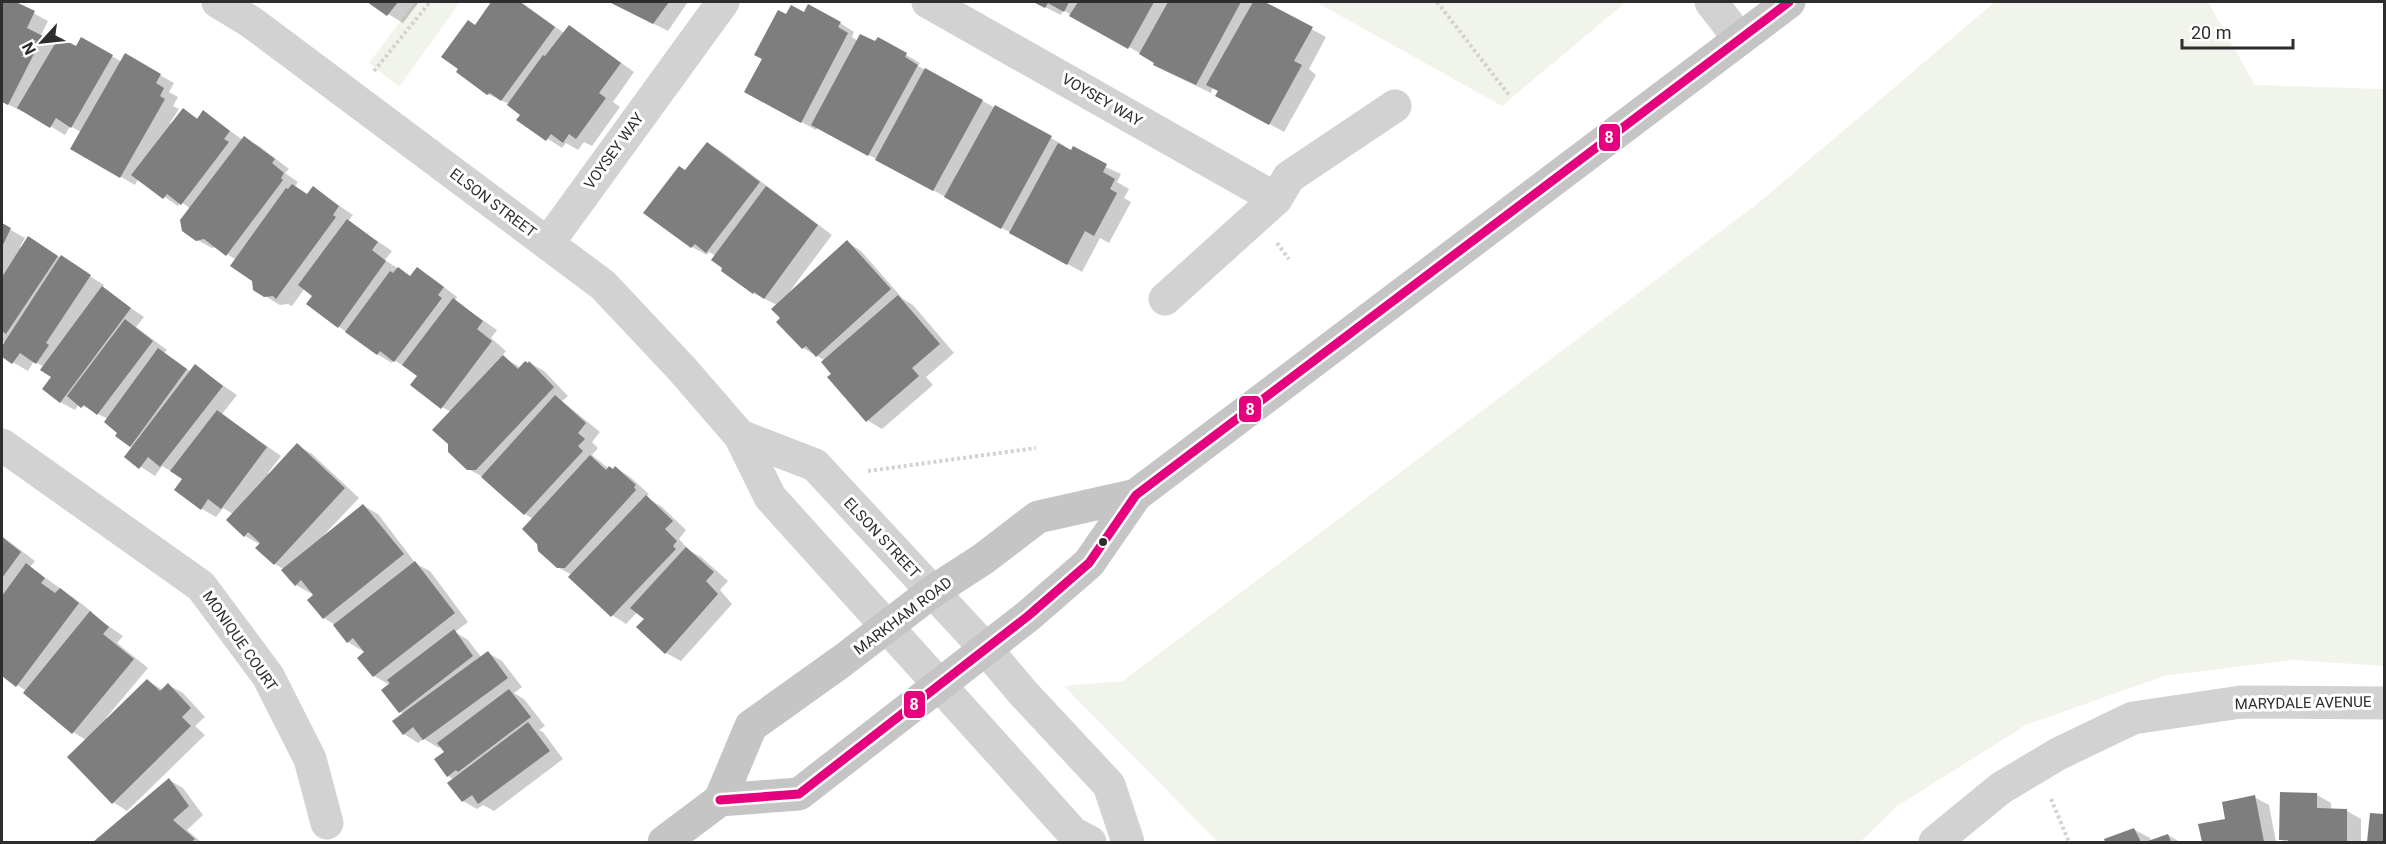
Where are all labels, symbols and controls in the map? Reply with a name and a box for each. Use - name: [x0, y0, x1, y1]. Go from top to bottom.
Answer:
- north arrow: [12, 12, 72, 72]
- scale bar: [2182, 12, 2293, 50]
- text: 20 m: [2191, 22, 2231, 43]
- text: N: [18, 39, 40, 58]
- street label: VOYSEY WAY: [1059, 70, 1145, 130]
- street label: VOYSEY WAY: [580, 109, 648, 193]
- line badge: 8: [1598, 123, 1621, 152]
- text: 8: [1604, 128, 1614, 147]
- street label: ELSON STREET: [446, 165, 540, 241]
- line badge: 8: [1238, 395, 1262, 423]
- text: 8: [1245, 400, 1255, 419]
- street label: ELSON STREET: [840, 494, 924, 582]
- unlabelled marker: [1097, 536, 1109, 548]
- street label: MARKHAM ROAD: [850, 573, 956, 659]
- street label: MONIQUE COURT: [199, 588, 281, 694]
- line badge: 8: [903, 690, 926, 719]
- street label: MARYDALE AVENUE: [2234, 693, 2372, 713]
- text: 8: [909, 695, 919, 714]

